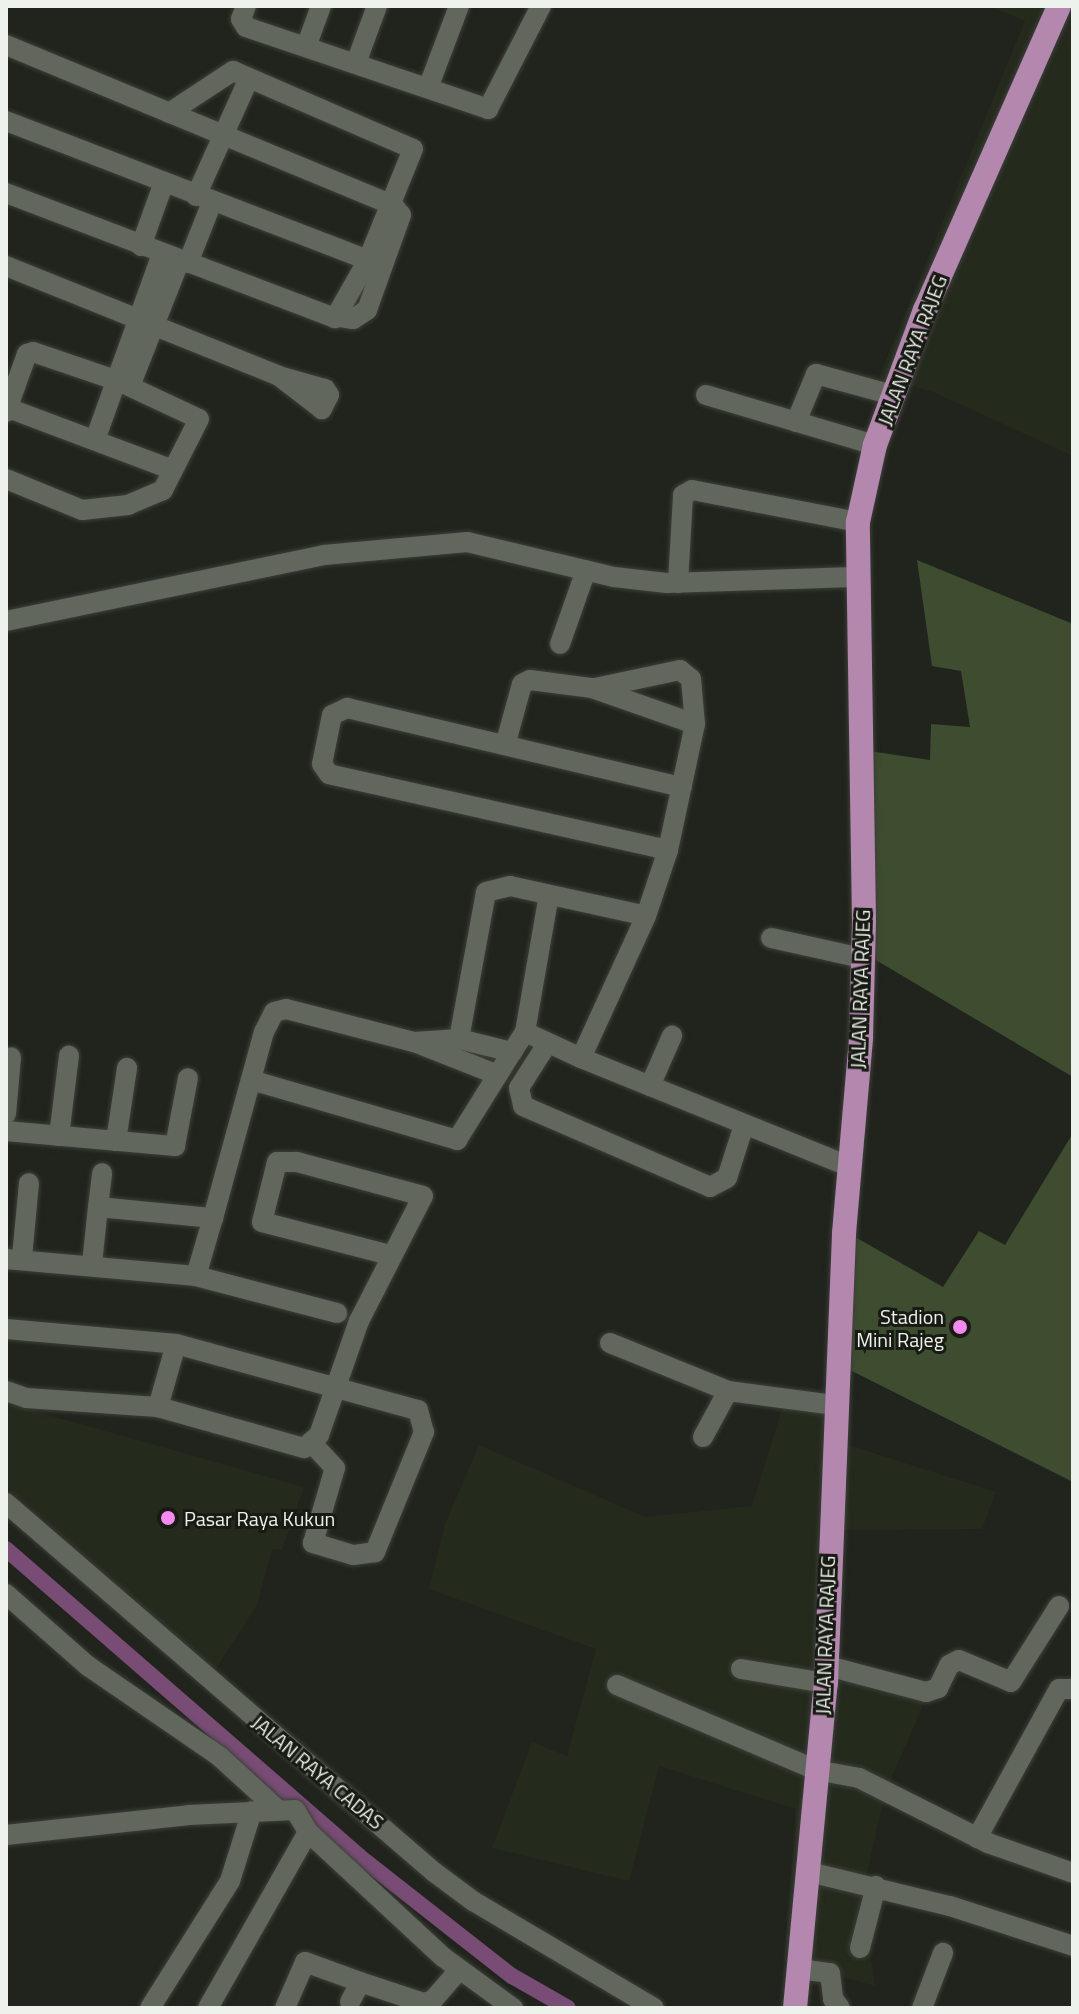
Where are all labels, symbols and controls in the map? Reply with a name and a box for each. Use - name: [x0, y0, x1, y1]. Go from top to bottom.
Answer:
- street label: JALAN RAYA RAJEG: [872, 271, 952, 429]
- street label: JALAN RAYA RAJEG: [845, 909, 875, 1069]
- place label: Stadion Mini Rajeg: [856, 1304, 944, 1351]
- marker: Stadion Mini Rajeg: [951, 1318, 969, 1336]
- place label: Pasar Raya Kukun: [184, 1506, 335, 1530]
- marker: Pasar Raya Kukun: [159, 1509, 177, 1527]
- street label: JALAN RAYA RAJEG: [810, 1555, 840, 1715]
- street label: JALAN RAYA CADAS: [247, 1710, 389, 1834]

